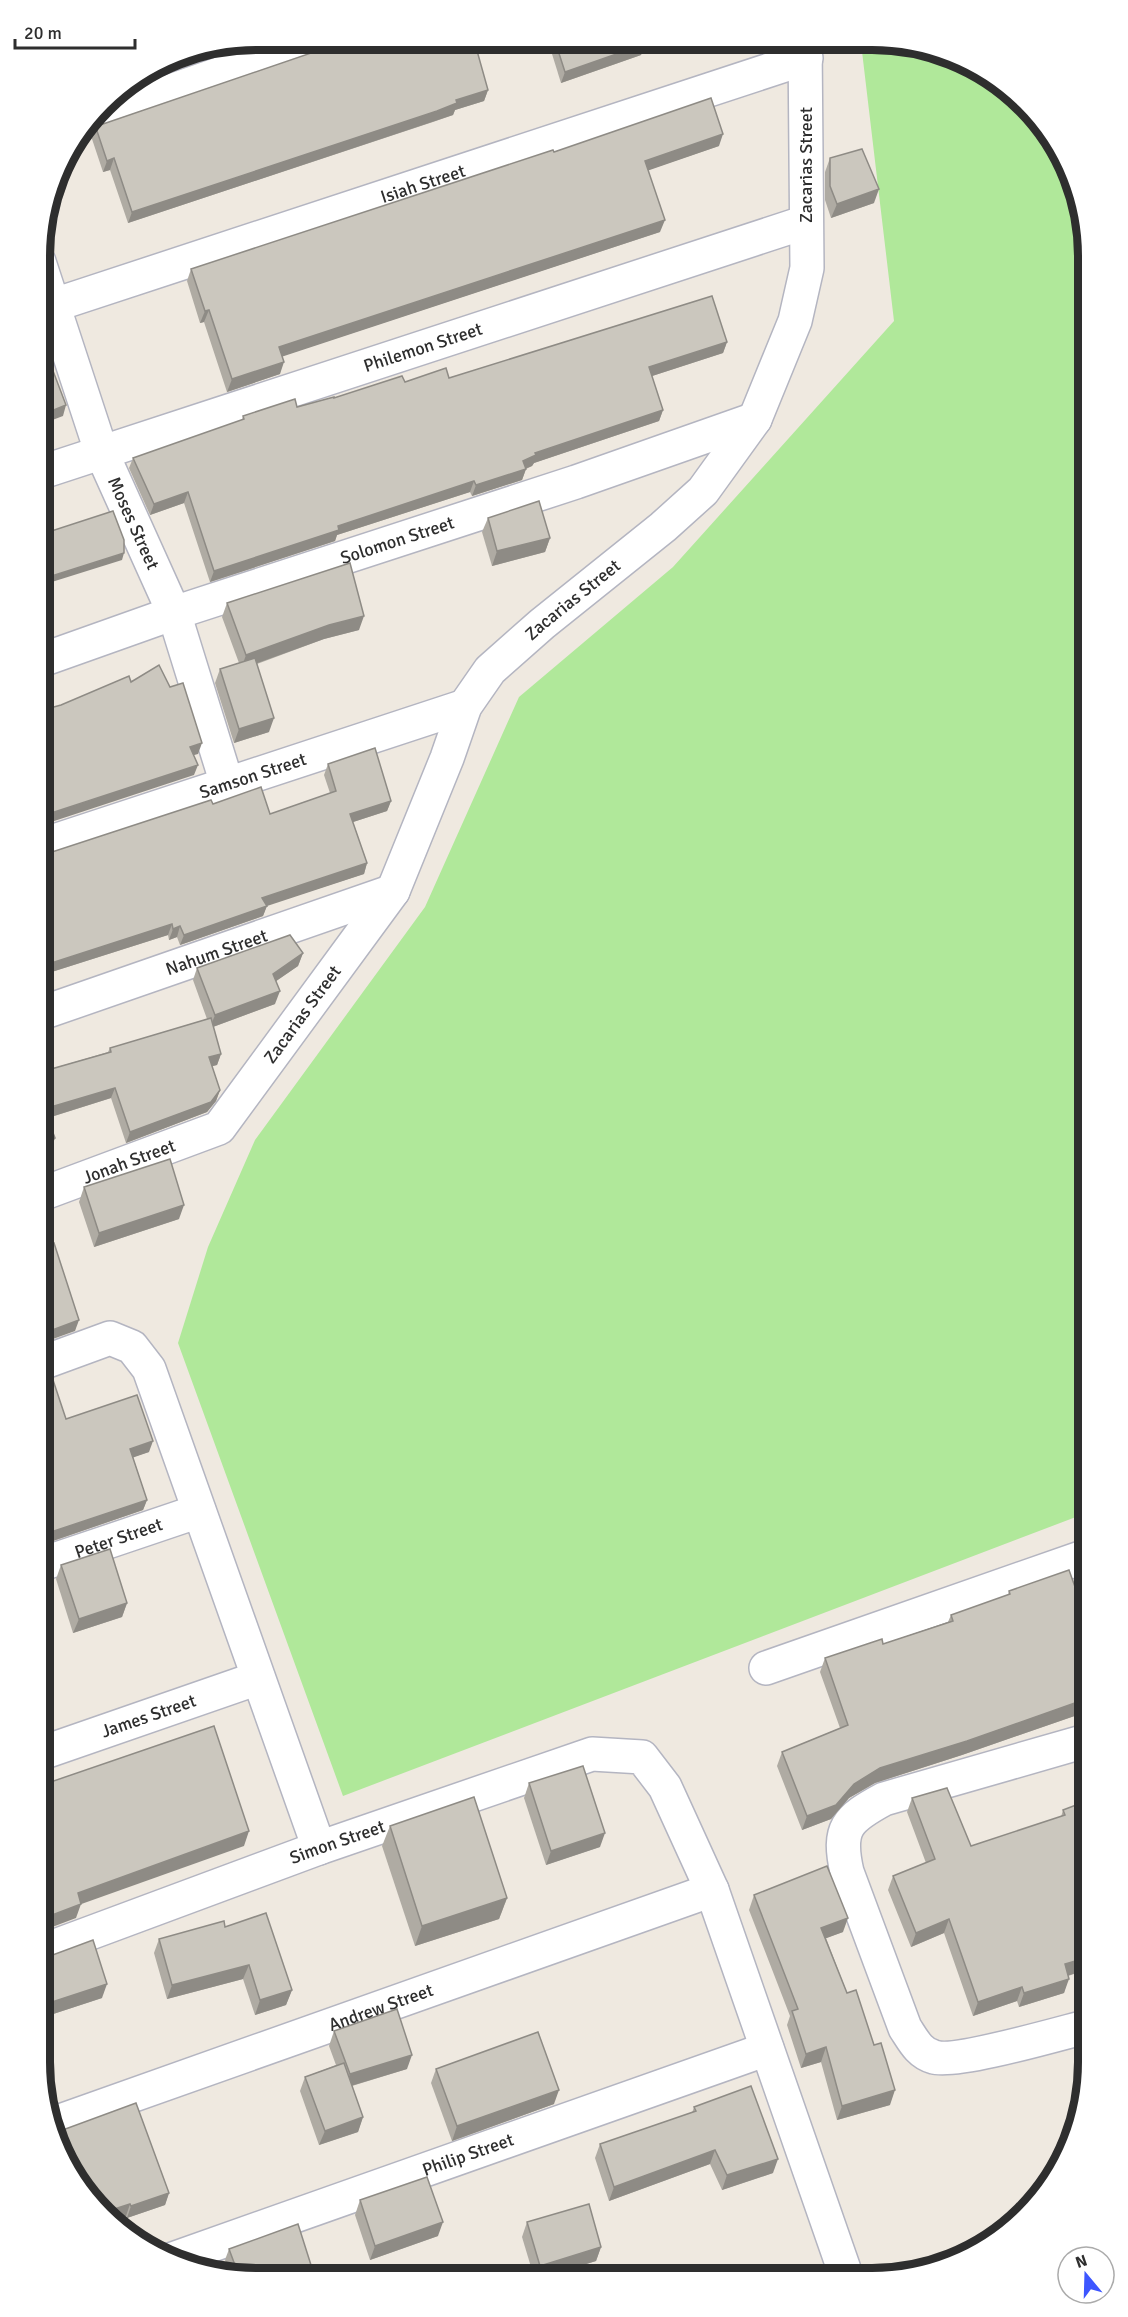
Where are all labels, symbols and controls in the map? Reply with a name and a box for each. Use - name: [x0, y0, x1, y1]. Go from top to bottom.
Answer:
- scale bar: [15, 12, 135, 50]
- text: 20 m: [24, 22, 62, 44]
- street label: Zacarias Street: [795, 107, 817, 223]
- street label: Isiah Street: [378, 160, 468, 208]
- street label: Philemon Street: [361, 318, 485, 377]
- street label: Moses Street: [103, 473, 164, 573]
- street label: Solomon Street: [338, 511, 457, 569]
- street label: Zacarias Street: [520, 555, 625, 645]
- street label: Samson Street: [196, 748, 309, 804]
- street label: Nahum Street: [163, 924, 270, 980]
- street label: Zacarias Street: [259, 961, 346, 1068]
- street label: Jonah Street: [80, 1134, 178, 1189]
- street label: Peter Street: [72, 1513, 165, 1563]
- street label: James Street: [98, 1689, 199, 1743]
- street label: Simon Street: [287, 1815, 388, 1869]
- street label: Andrew Street: [326, 1979, 436, 2036]
- street label: Philip Street: [419, 2128, 517, 2181]
- north arrow: [1056, 2245, 1116, 2305]
- text: N: [1073, 2250, 1090, 2273]

